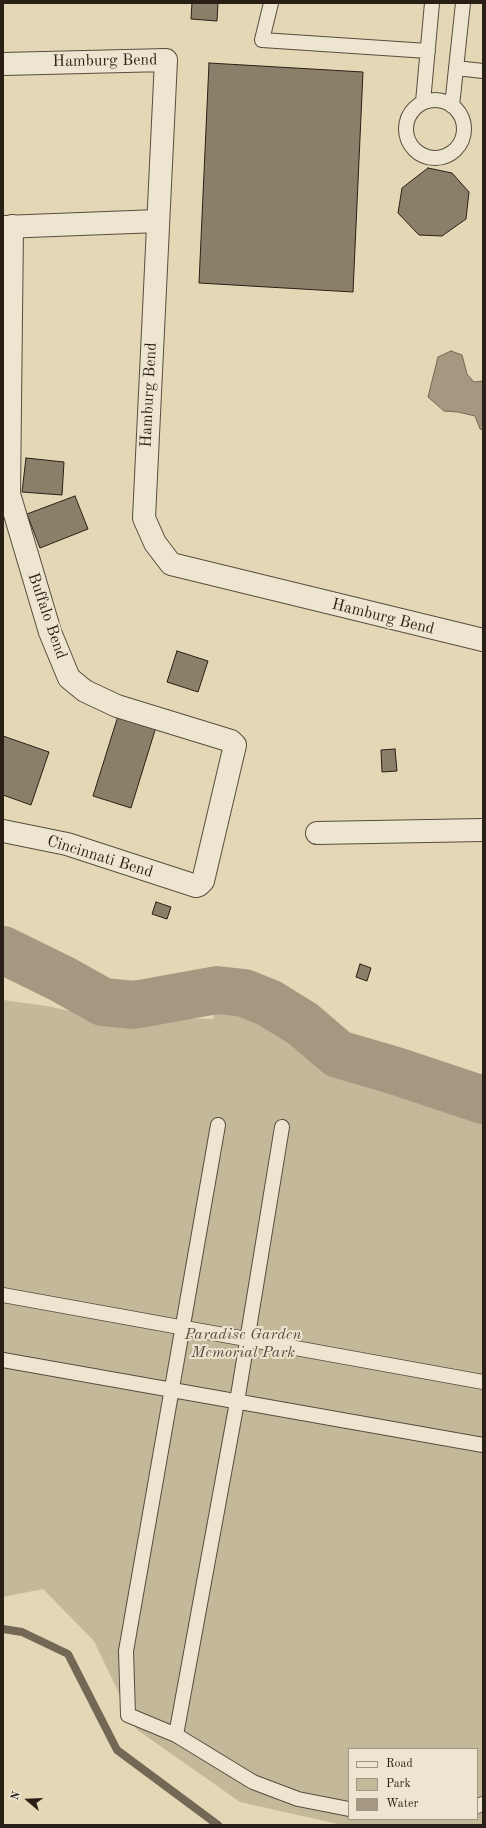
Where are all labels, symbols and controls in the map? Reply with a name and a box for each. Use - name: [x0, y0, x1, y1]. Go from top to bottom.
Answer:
- street label: Hamburg Bend: [52, 50, 158, 72]
- street label: Hamburg Bend: [137, 342, 161, 448]
- street label: Buffalo Bend: [23, 570, 71, 662]
- street label: Hamburg Bend: [330, 595, 436, 639]
- street label: Cincinnati Bend: [45, 832, 155, 882]
- park label: Paradise Garden Memorial Park: [185, 1325, 301, 1363]
- legend: [348, 1748, 478, 1820]
- text: Road: [386, 1758, 413, 1770]
- text: Park: [386, 1778, 411, 1790]
- north arrow: [8, 1780, 48, 1820]
- text: N: [10, 1790, 23, 1802]
- text: Water: [386, 1798, 418, 1810]

